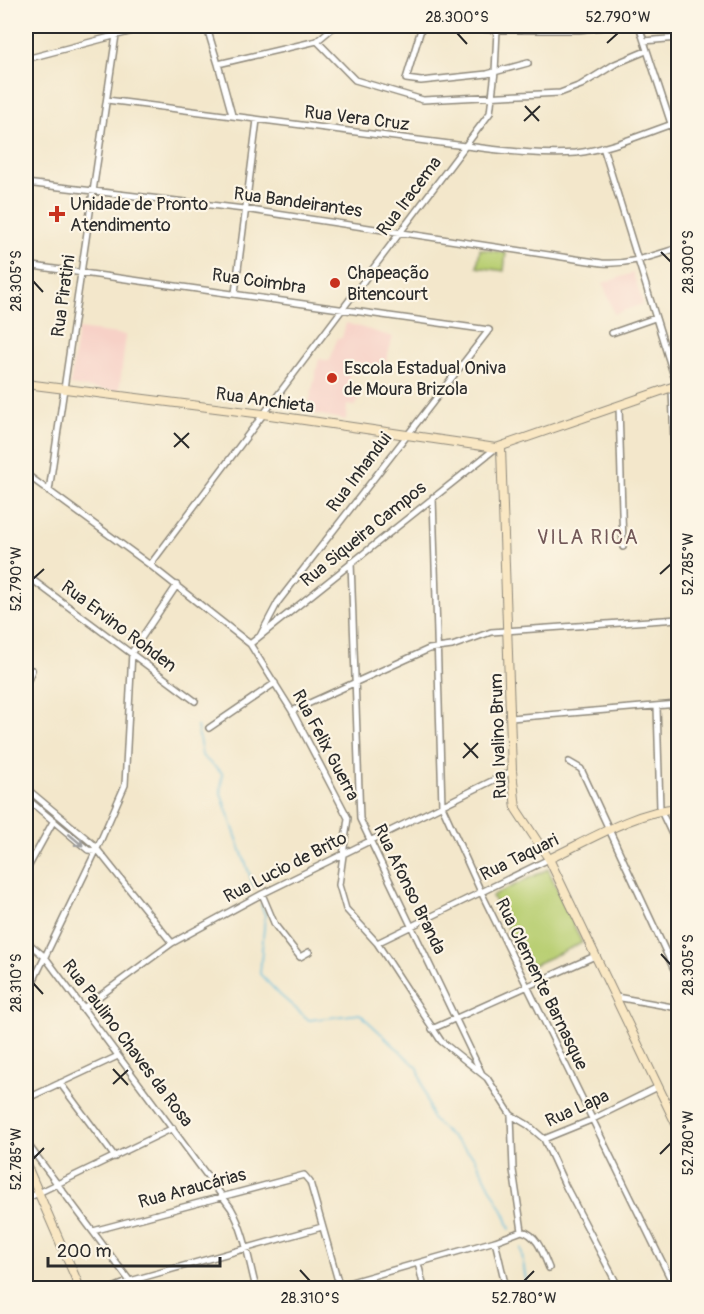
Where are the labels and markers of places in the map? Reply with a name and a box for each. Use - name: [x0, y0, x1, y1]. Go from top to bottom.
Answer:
- place label: Unidade de Pronto Atendimento: [70, 193, 208, 237]
- marker: Unidade de Pronto Atendimento: [48, 205, 66, 223]
- place label: Chapeação Bitencourt: [347, 262, 429, 306]
- marker: Chapeação Bitencourt: [328, 276, 342, 290]
- place label: Escola Estadual Oniva de Moura Brizola: [344, 357, 506, 401]
- marker: Escola Estadual Oniva de Moura Brizola: [325, 371, 339, 385]

